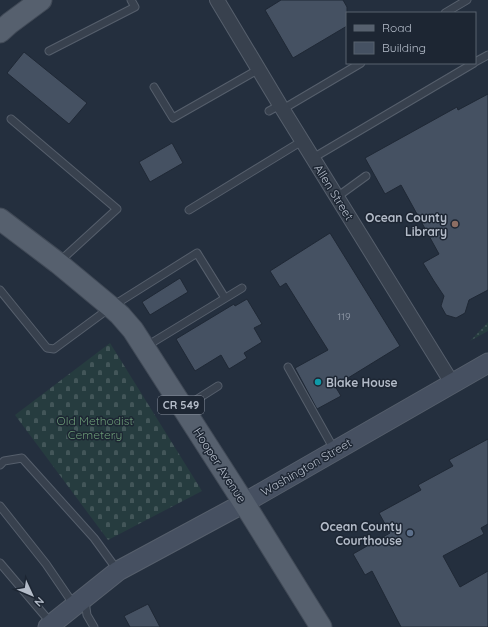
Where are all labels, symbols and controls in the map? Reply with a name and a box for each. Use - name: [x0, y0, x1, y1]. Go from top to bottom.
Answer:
- legend: [346, 12, 476, 64]
- text: Road: [382, 20, 412, 35]
- text: Building: [382, 40, 426, 55]
- street label: Allen Street: [311, 161, 357, 223]
- place label: Ocean County Library: [365, 210, 447, 239]
- marker: Ocean County Library: [450, 219, 460, 229]
- house number: 119: [338, 310, 351, 323]
- place label: Blake House: [326, 375, 398, 390]
- marker: Blake House: [313, 377, 323, 387]
- road number: CR 549: [158, 396, 204, 414]
- park label: Old Methodist Cemetery: [57, 413, 133, 442]
- street label: Hooper Avenue: [190, 425, 250, 505]
- street label: Washington Street: [258, 435, 354, 499]
- place label: Ocean County Courthouse: [320, 519, 402, 548]
- marker: Ocean County Courthouse: [405, 528, 415, 538]
- north arrow: [12, 575, 52, 615]
- text: N: [31, 594, 47, 610]

